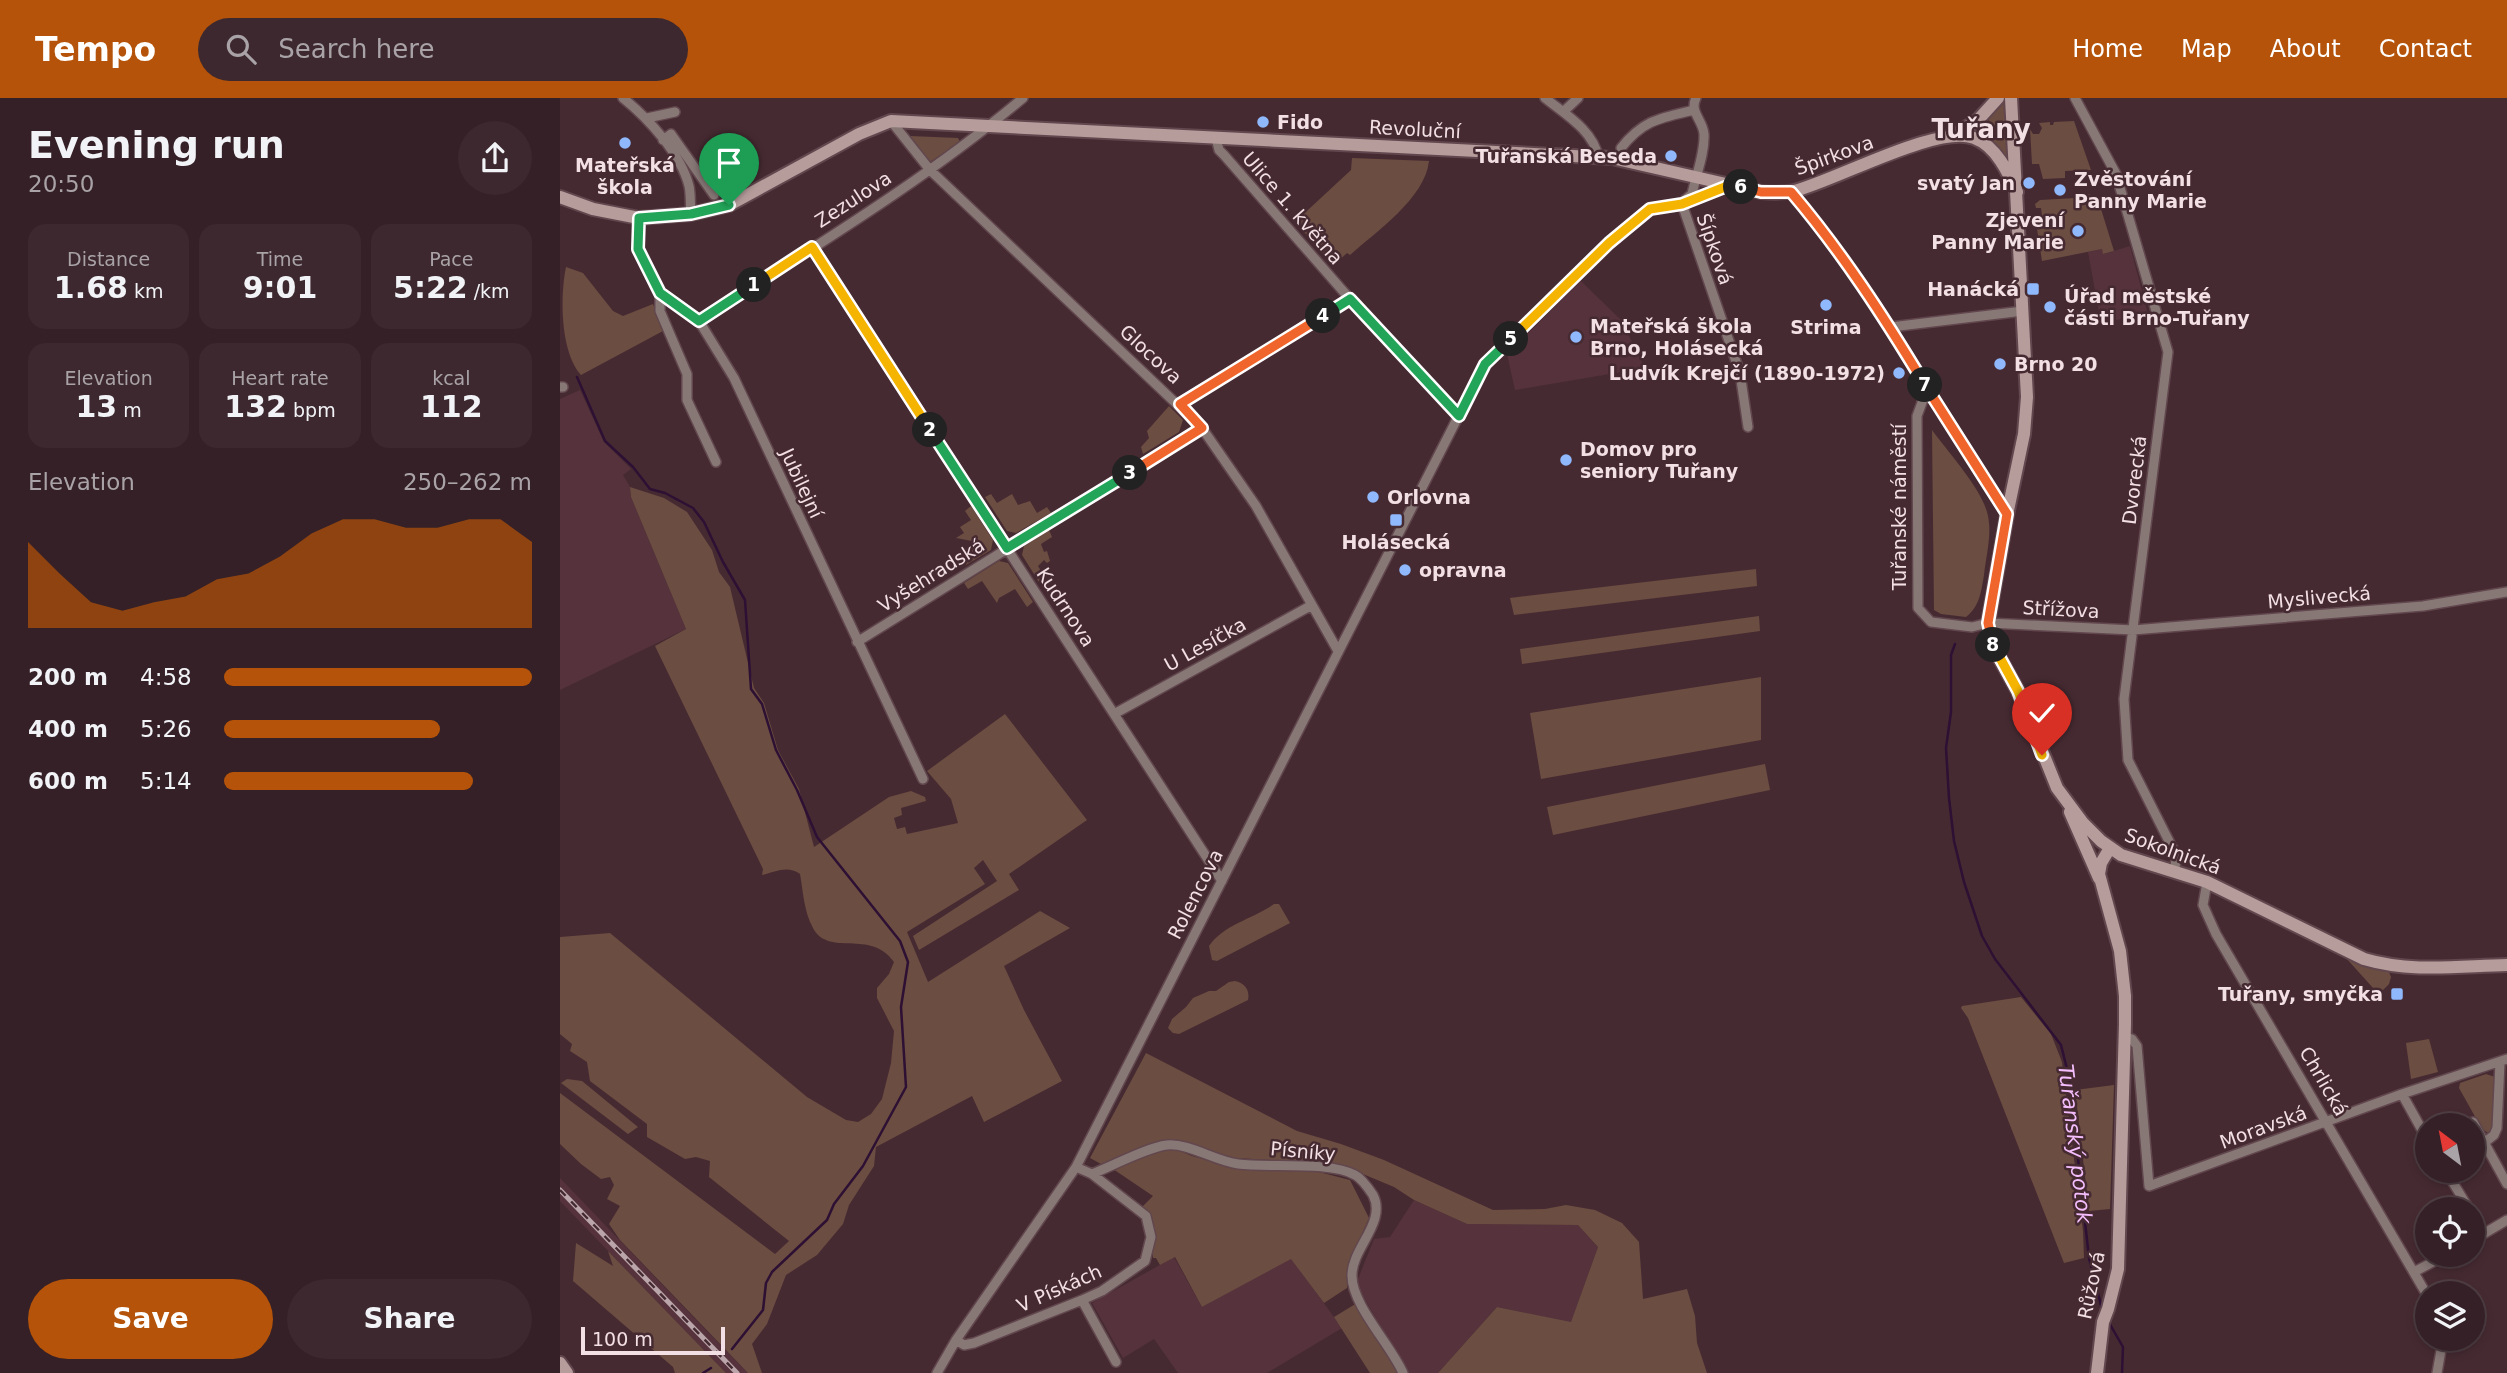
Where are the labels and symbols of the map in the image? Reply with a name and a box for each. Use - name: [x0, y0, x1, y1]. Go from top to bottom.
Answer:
- place label: Fido: [1277, 111, 1323, 133]
- marker: Fido: [1255, 114, 1271, 130]
- district label: Tuřany: [1931, 114, 2031, 144]
- street label: Revoluční: [1368, 116, 1462, 142]
- street label: Špirkova: [1791, 130, 1876, 179]
- pin: [699, 133, 759, 205]
- marker: Mateřská škola: [617, 135, 633, 151]
- place label: Tuřanská Beseda: [1476, 145, 1657, 167]
- street label: Ulice 1. května: [1238, 147, 1348, 269]
- marker: Tuřanská Beseda: [1663, 148, 1679, 164]
- place label: Mateřská škola: [575, 154, 675, 198]
- street label: Zezulova: [811, 166, 895, 232]
- place label: Zvěstování Panny Marie: [2074, 168, 2207, 212]
- pin: 6: [1724, 170, 1758, 204]
- place label: svatý Jan: [1917, 172, 2015, 194]
- marker: svatý Jan: [2021, 175, 2037, 191]
- marker: Zvěstování Panny Marie: [2052, 182, 2068, 198]
- place label: Zjevení Panny Marie: [1931, 209, 2065, 253]
- street label: Šípková: [1693, 210, 1738, 288]
- marker: Zjevení Panny Marie: [2070, 223, 2086, 239]
- pin: 1: [736, 268, 772, 302]
- place label: Hanácká: [1927, 278, 2019, 300]
- marker: Hanácká: [2025, 281, 2041, 297]
- place label: Úřad městské části Brno-Tuřany: [2064, 284, 2250, 329]
- marker: Strima: [1818, 297, 1834, 313]
- pin: 4: [1306, 298, 1340, 333]
- marker: Úřad městské části Brno-Tuřany: [2042, 299, 2058, 315]
- place label: Mateřská škola Brno, Holásecká: [1590, 315, 1763, 359]
- place label: Strima: [1790, 316, 1862, 338]
- street label: Glocova: [1115, 320, 1187, 388]
- pin: 5: [1494, 322, 1528, 356]
- marker: Mateřská škola Brno, Holásecká: [1568, 329, 1584, 345]
- place label: Brno 20: [2014, 353, 2098, 375]
- marker: Brno 20: [1992, 356, 2008, 372]
- place label: Ludvík Krejčí (1890-1972): [1609, 362, 1885, 384]
- marker: Ludvík Krejčí (1890-1972): [1891, 365, 1907, 381]
- pin: 7: [1908, 368, 1942, 402]
- pin: 2: [912, 412, 948, 448]
- street label: Tuřanské náměstí: [1888, 423, 1910, 591]
- street label: Dvorecká: [2118, 434, 2150, 526]
- place label: Domov pro seniory Tuřany: [1580, 438, 1739, 482]
- street label: Jubilejní: [776, 444, 828, 522]
- marker: Domov pro seniory Tuřany: [1558, 452, 1574, 468]
- pin: 3: [1112, 456, 1148, 490]
- place label: Orlovna: [1387, 486, 1471, 508]
- marker: Orlovna: [1365, 489, 1381, 505]
- marker: Holásecká: [1388, 512, 1404, 528]
- place label: Holásecká: [1341, 531, 1451, 553]
- street label: Vyšehradská: [874, 534, 988, 616]
- place label: opravna: [1419, 559, 1507, 581]
- marker: opravna: [1397, 562, 1413, 578]
- street label: Kudrnova: [1032, 563, 1100, 651]
- street label: Myslivecká: [2266, 582, 2372, 612]
- street label: Střížova: [2022, 596, 2100, 622]
- street label: U Lesíčka: [1160, 613, 1250, 675]
- pin: 8: [1976, 628, 2010, 662]
- pin: [2012, 683, 2072, 755]
- street label: Sokolnická: [2122, 823, 2224, 879]
- street label: Rolencova: [1163, 845, 1227, 943]
- place label: Tuřany, smyčka: [2218, 983, 2383, 1005]
- marker: Tuřany, smyčka: [2389, 986, 2405, 1002]
- street label: Chrlická: [2295, 1042, 2353, 1120]
- water label: Tuřanský potok: [2053, 1063, 2097, 1226]
- street label: Moravská: [2217, 1101, 2309, 1153]
- north arrow: [2415, 1113, 2485, 1183]
- street label: Písníky: [1269, 1137, 1337, 1165]
- street label: Růžová: [2073, 1249, 2109, 1321]
- street label: V Pískách: [1013, 1260, 1105, 1316]
- scale bar: [581, 1324, 724, 1356]

